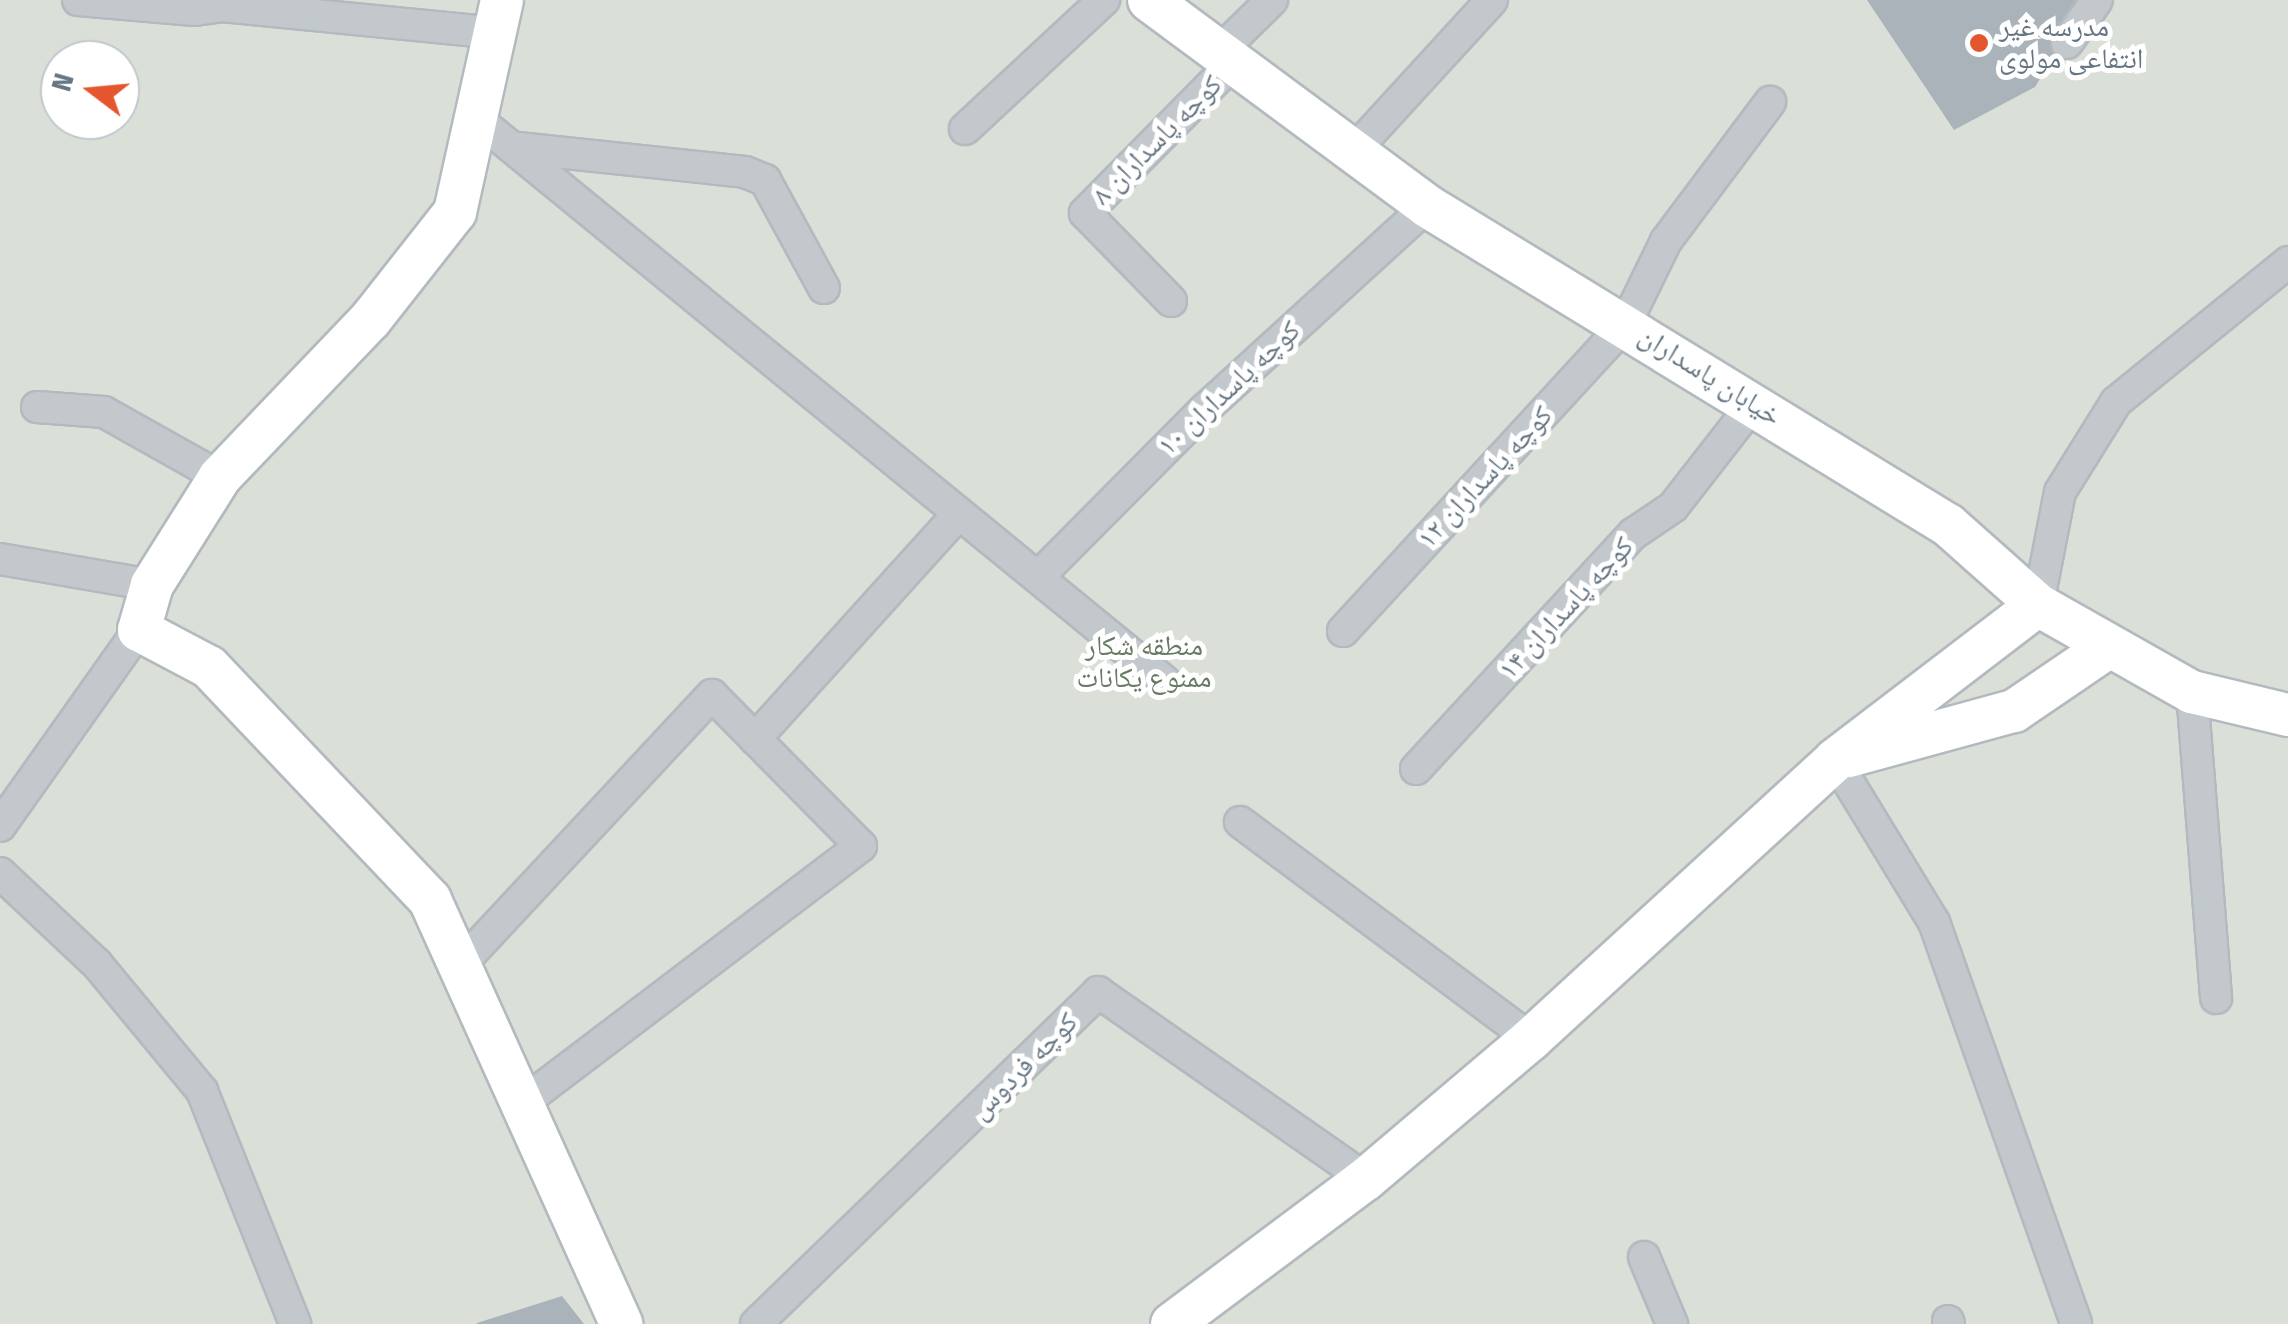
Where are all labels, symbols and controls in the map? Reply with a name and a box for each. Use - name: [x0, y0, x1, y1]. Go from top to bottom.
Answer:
- place label: مدرسه غیر انتفاعی مولوی: [1999, 10, 2144, 76]
- marker: مدرسه غیر انتفاعی مولوی: [1968, 32, 1990, 54]
- north arrow: [40, 40, 140, 140]
- street label: کوچه پاسداران ۸: [1085, 68, 1229, 212]
- text: N: [44, 70, 81, 95]
- street label: کوچه پاسداران ۱۰: [1151, 314, 1307, 462]
- street label: خیابان پاسداران: [1633, 319, 1787, 433]
- street label: کوچه پاسداران ۱۲: [1411, 399, 1559, 555]
- street label: کوچه پاسداران ۱۴: [1492, 530, 1640, 686]
- park label: منطقه شکار ممنوع یکانات: [1076, 629, 1212, 695]
- street label: کوچه فردوس: [963, 1005, 1085, 1127]

